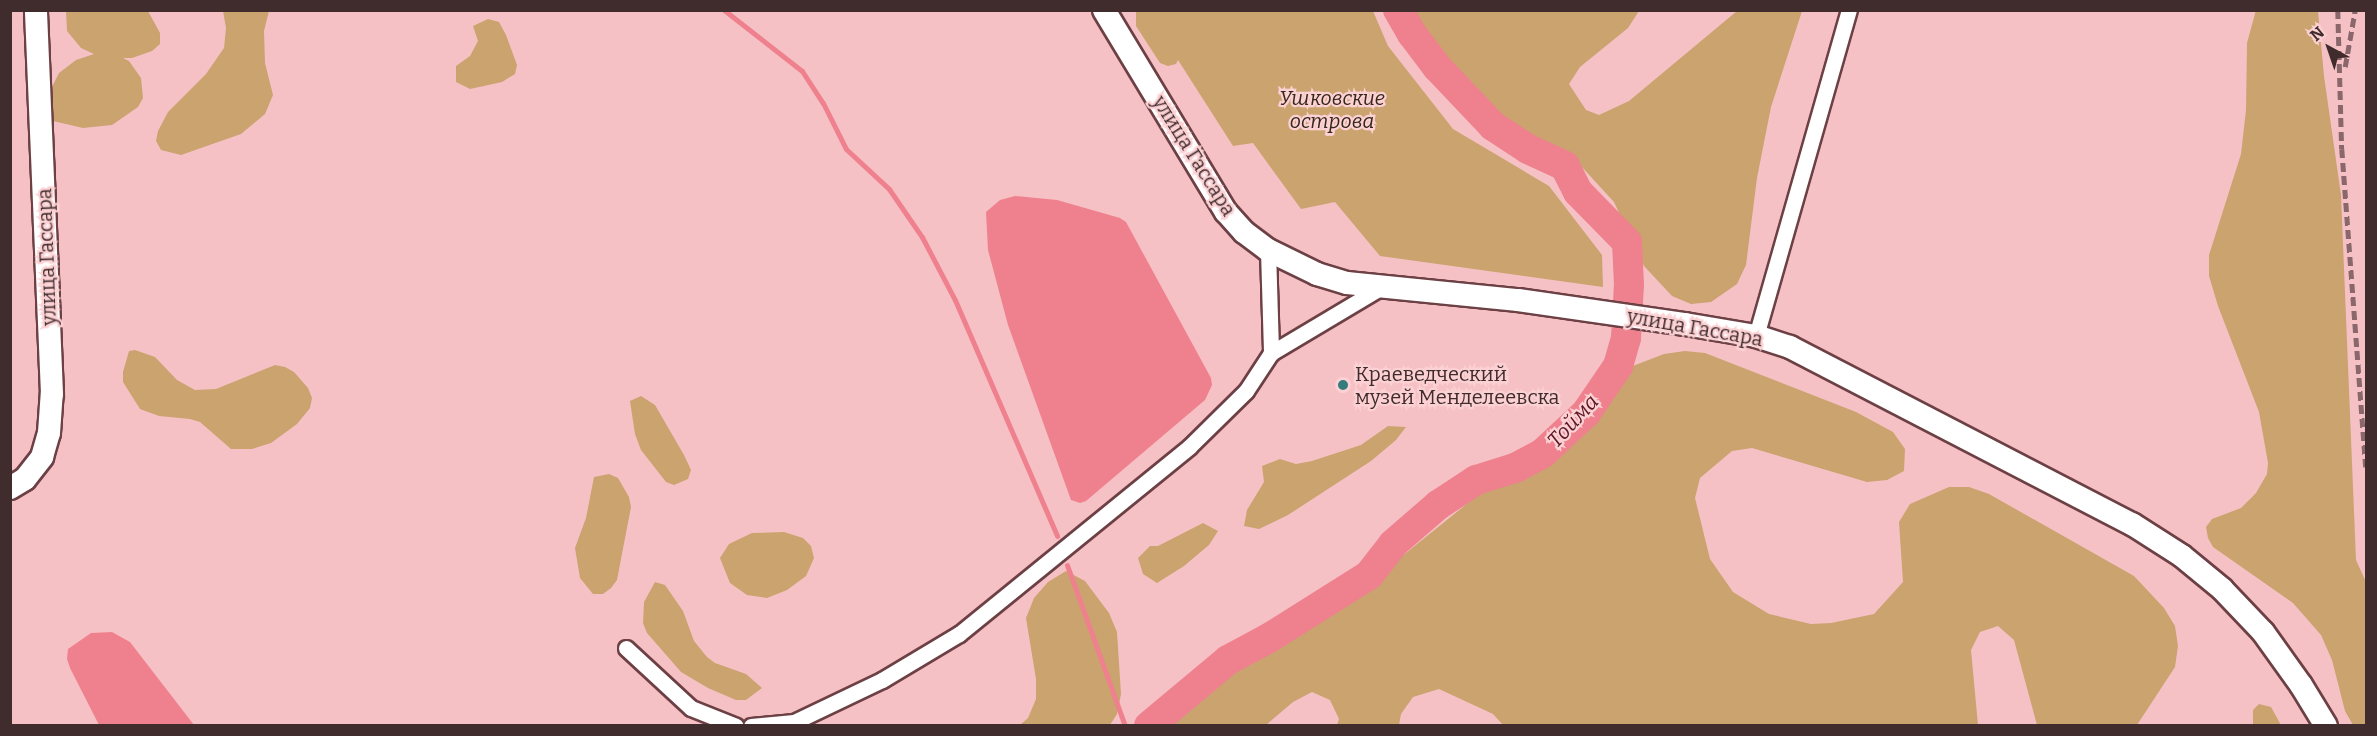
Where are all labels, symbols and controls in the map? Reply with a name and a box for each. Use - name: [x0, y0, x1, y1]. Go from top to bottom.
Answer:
- north arrow: [2299, 18, 2359, 78]
- text: N: [2306, 23, 2328, 45]
- park label: Ушковские острова: [1279, 87, 1385, 134]
- street label: улица Гассара: [1147, 91, 1241, 221]
- street label: улица Гассара: [33, 188, 61, 326]
- street label: улица Гассара: [1625, 304, 1765, 352]
- place label: Краеведческий музей Менделеевска: [1355, 362, 1560, 409]
- marker: Краеведческий музей Менделеевска: [1336, 378, 1350, 392]
- water label: Тойма: [1542, 389, 1604, 453]

